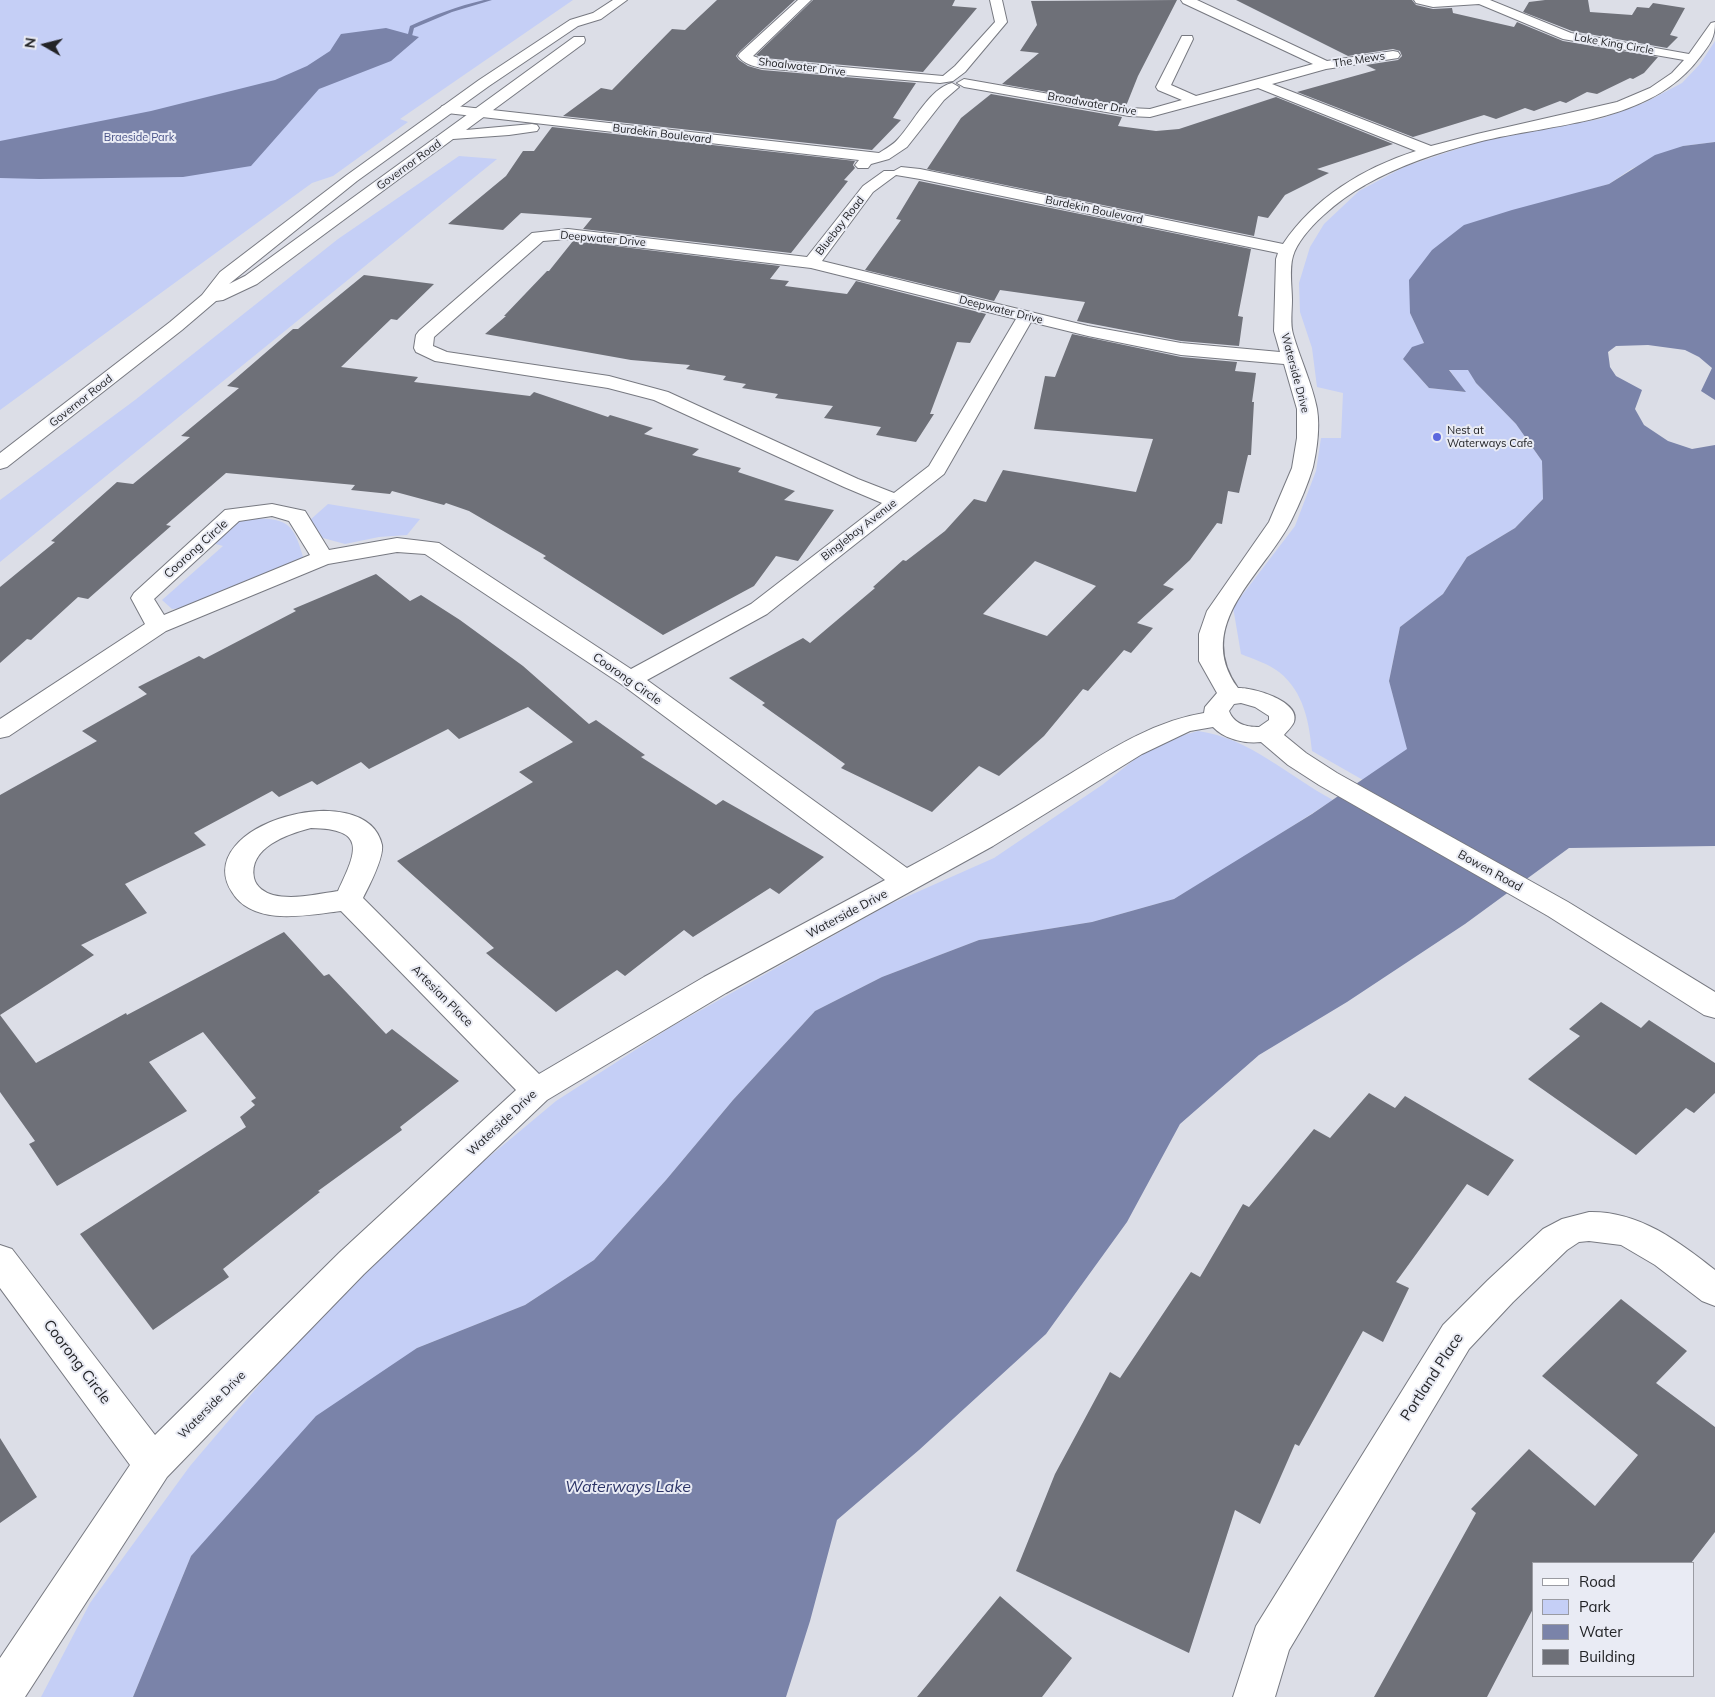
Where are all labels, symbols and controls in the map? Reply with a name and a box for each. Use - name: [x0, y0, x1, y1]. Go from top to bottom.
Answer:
- north arrow: [20, 20, 70, 70]
- street label: Lake King Circle: [1573, 30, 1655, 58]
- text: N: [20, 36, 40, 49]
- street label: The Mews: [1332, 49, 1386, 71]
- street label: Shoalwater Drive: [757, 55, 847, 79]
- street label: Broadwater Drive: [1046, 90, 1138, 118]
- street label: Burdekin Boulevard: [612, 121, 712, 147]
- park label: Braeside Park: [104, 131, 174, 145]
- street label: Governor Road: [374, 137, 444, 193]
- street label: Burdekin Boulevard: [1044, 193, 1144, 227]
- street label: Bluebay Road: [813, 194, 867, 258]
- street label: Deepwater Drive: [560, 229, 646, 249]
- street label: Deepwater Drive: [958, 293, 1044, 327]
- street label: Waterside Drive: [1278, 332, 1312, 414]
- street label: Governor Road: [47, 372, 115, 430]
- place label: Nest at Waterways Cafe: [1447, 424, 1533, 450]
- marker: Nest at Waterways Cafe: [1431, 431, 1443, 443]
- street label: Binglebay Avenue: [819, 496, 899, 564]
- street label: Coorong Circle: [161, 517, 231, 581]
- street label: Coorong Circle: [590, 650, 664, 708]
- street label: Bowen Road: [1455, 847, 1525, 895]
- street label: Waterside Drive: [804, 887, 890, 941]
- street label: Artesian Place: [408, 962, 476, 1030]
- street label: Waterside Drive: [464, 1087, 540, 1159]
- street label: Coorong Circle: [39, 1316, 115, 1408]
- street label: Portland Place: [1397, 1330, 1467, 1424]
- street label: Waterside Drive: [175, 1368, 249, 1442]
- water label: Waterways Lake: [565, 1477, 691, 1497]
- legend: [1532, 1562, 1695, 1677]
- text: Road: [1579, 1572, 1616, 1591]
- text: Park: [1579, 1597, 1611, 1616]
- text: Water: [1579, 1622, 1623, 1641]
- text: Building: [1579, 1647, 1635, 1666]

